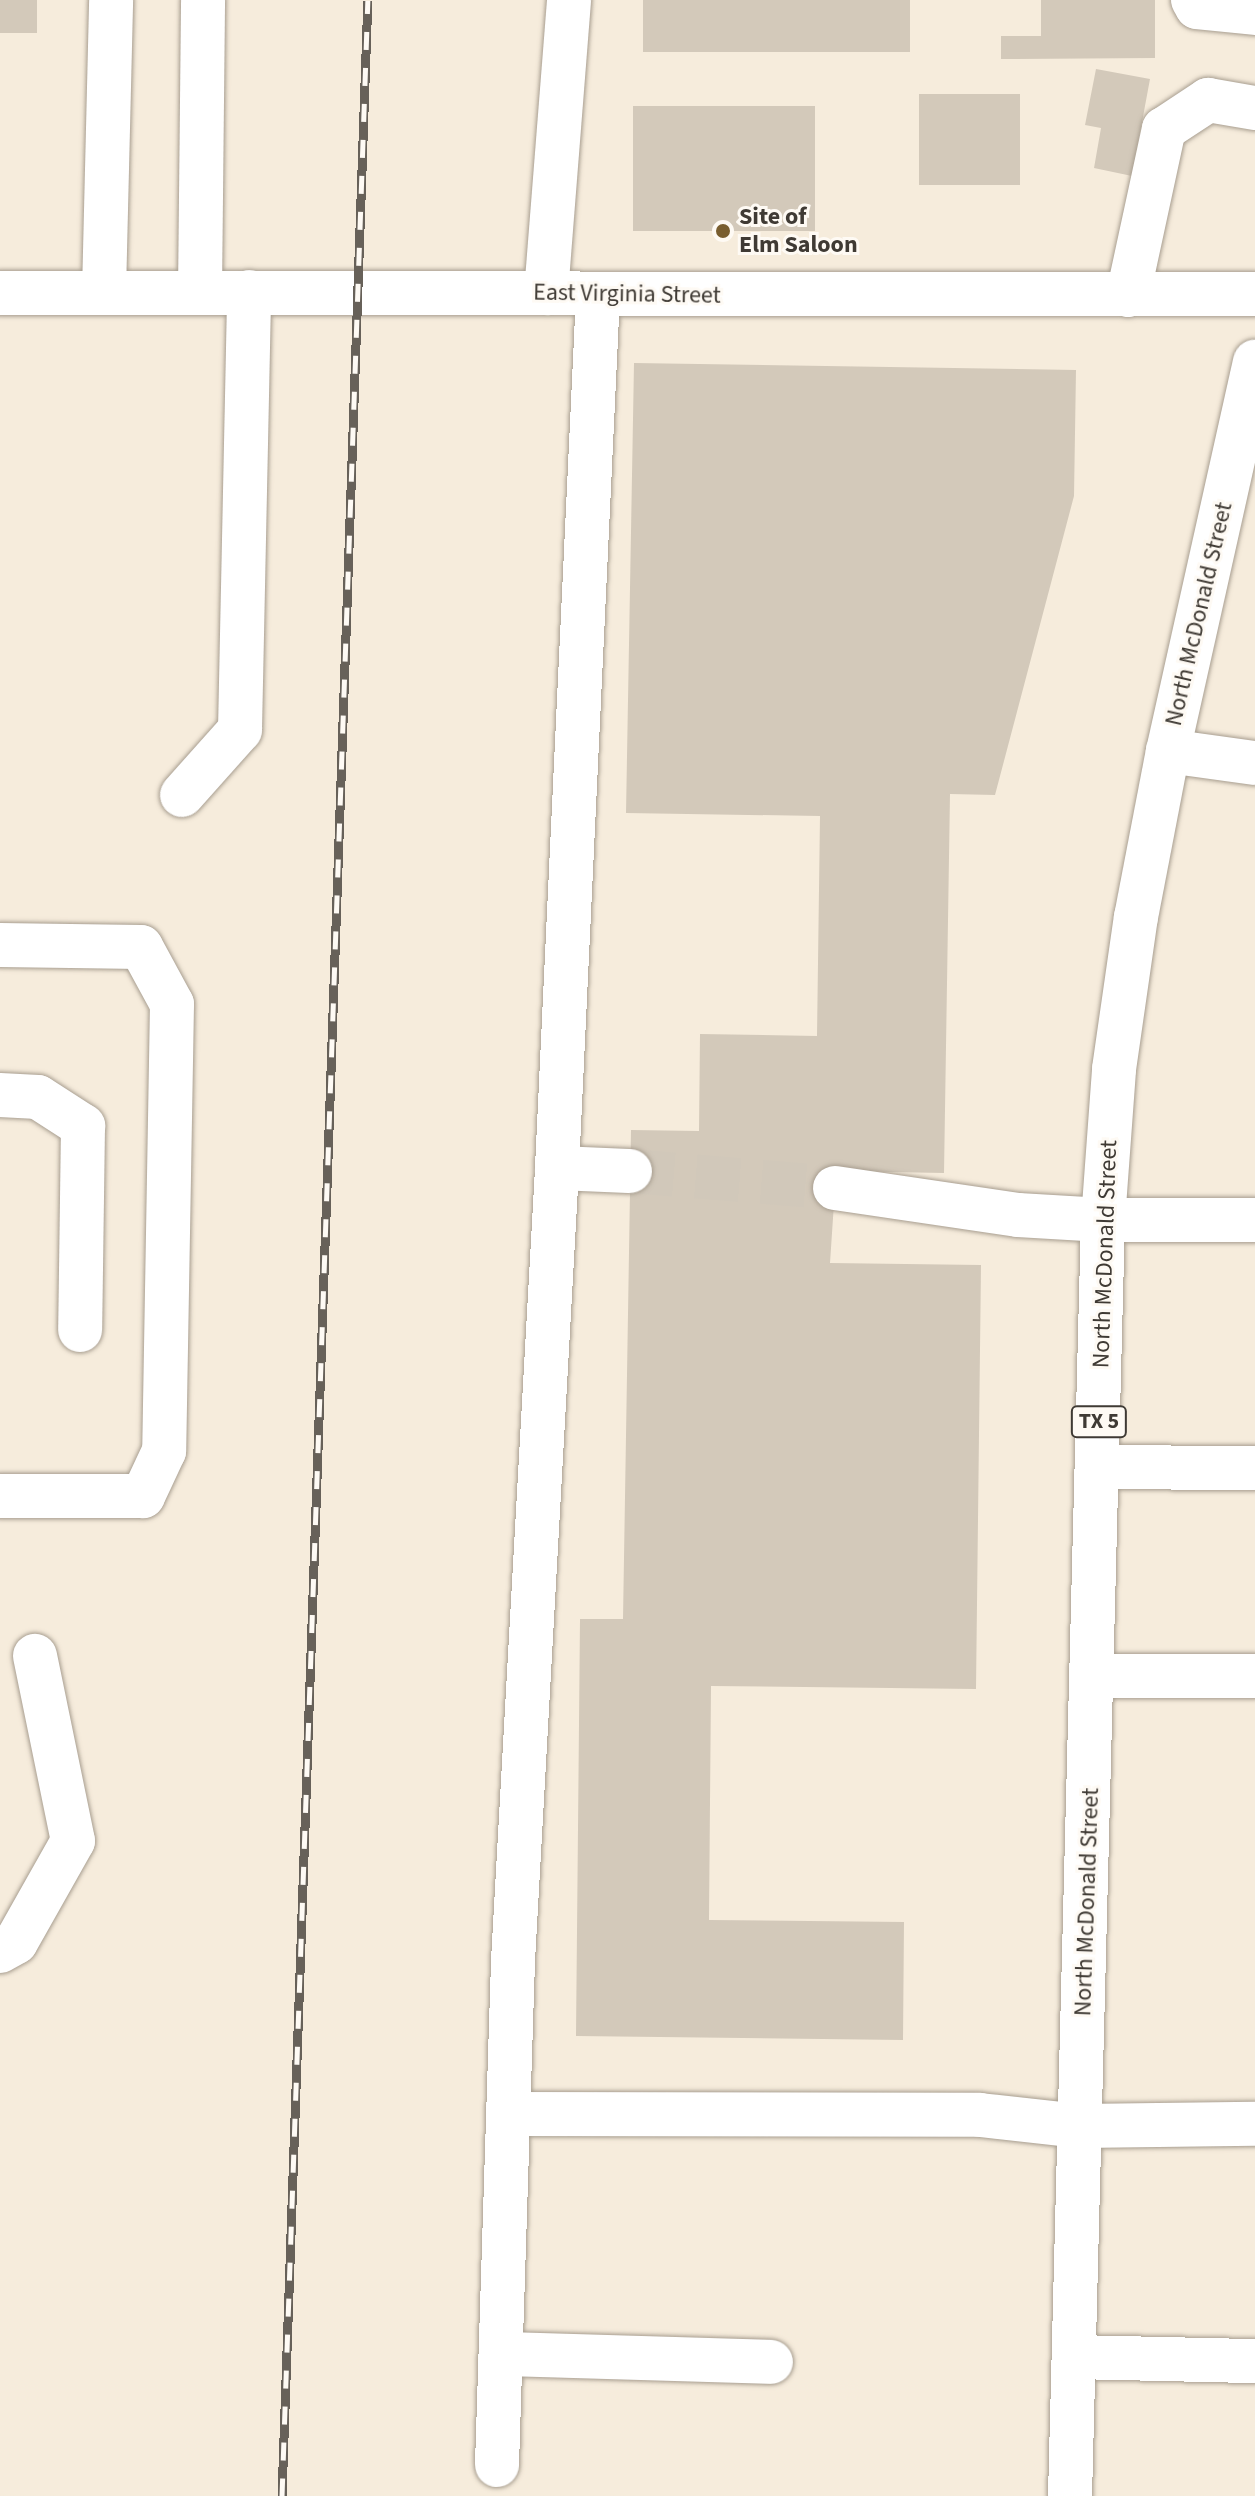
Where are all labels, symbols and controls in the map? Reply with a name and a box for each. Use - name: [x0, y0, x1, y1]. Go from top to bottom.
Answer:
- place label: Site of Elm Saloon: [739, 203, 858, 259]
- marker: Site of Elm Saloon: [714, 222, 732, 240]
- street label: East Virginia Street: [533, 278, 721, 310]
- street label: North McDonald Street: [1159, 499, 1239, 729]
- street label: North McDonald Street: [1087, 1139, 1123, 1369]
- road number: TX 5: [1069, 1404, 1129, 1440]
- street label: North McDonald Street: [1069, 1787, 1105, 2017]

